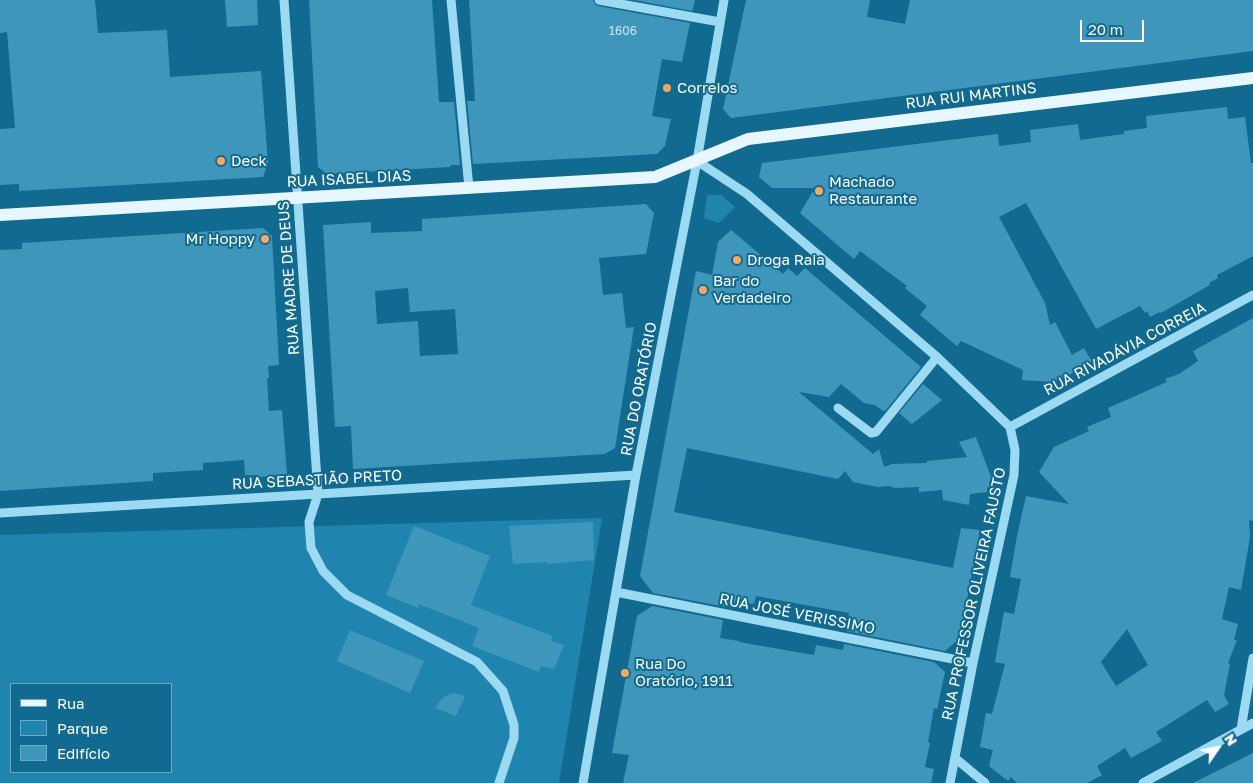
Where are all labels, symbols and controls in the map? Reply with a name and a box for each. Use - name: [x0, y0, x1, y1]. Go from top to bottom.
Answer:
- scale bar: [1083, 10, 1147, 42]
- text: 20 m: [1088, 20, 1123, 38]
- house number: 1606: [609, 24, 637, 38]
- place label: Correios: [677, 79, 737, 97]
- street label: RUA RUI MARTINS: [904, 79, 1038, 113]
- marker: Correios: [661, 82, 673, 94]
- place label: Deck: [231, 152, 267, 170]
- marker: Deck: [215, 155, 227, 167]
- street label: RUA ISABEL DIAS: [286, 167, 412, 191]
- place label: Machado Restaurante: [829, 173, 917, 208]
- marker: Machado Restaurante: [813, 185, 825, 197]
- street label: RUA MADRE DE DEUS: [275, 200, 303, 356]
- place label: Mr Hoppy: [186, 230, 255, 248]
- marker: Mr Hoppy: [259, 233, 271, 245]
- place label: Droga Raia: [747, 251, 825, 269]
- marker: Droga Raia: [731, 254, 743, 266]
- place label: Bar do Verdadeiro: [713, 272, 791, 307]
- marker: Bar do Verdadeiro: [697, 284, 709, 296]
- street label: RUA RIVADÁVIA CORREIA: [1041, 299, 1209, 399]
- street label: RUA DO ORATÓRIO: [617, 321, 661, 457]
- street label: RUA PROFESSOR OLIVEIRA FAUSTO: [938, 466, 1010, 722]
- street label: RUA SEBASTIÃO PRETO: [232, 467, 402, 493]
- street label: RUA JOSÉ VERISSIMO: [718, 590, 876, 638]
- place label: Rua Do Oratório, 1911: [635, 655, 733, 690]
- marker: Rua Do Oratório, 1911: [619, 667, 631, 679]
- legend: [10, 683, 172, 773]
- text: Rua: [57, 694, 84, 712]
- text: Parque: [57, 719, 108, 737]
- north arrow: [1193, 723, 1243, 773]
- text: N: [1221, 730, 1241, 749]
- text: Edifício: [57, 744, 110, 762]

